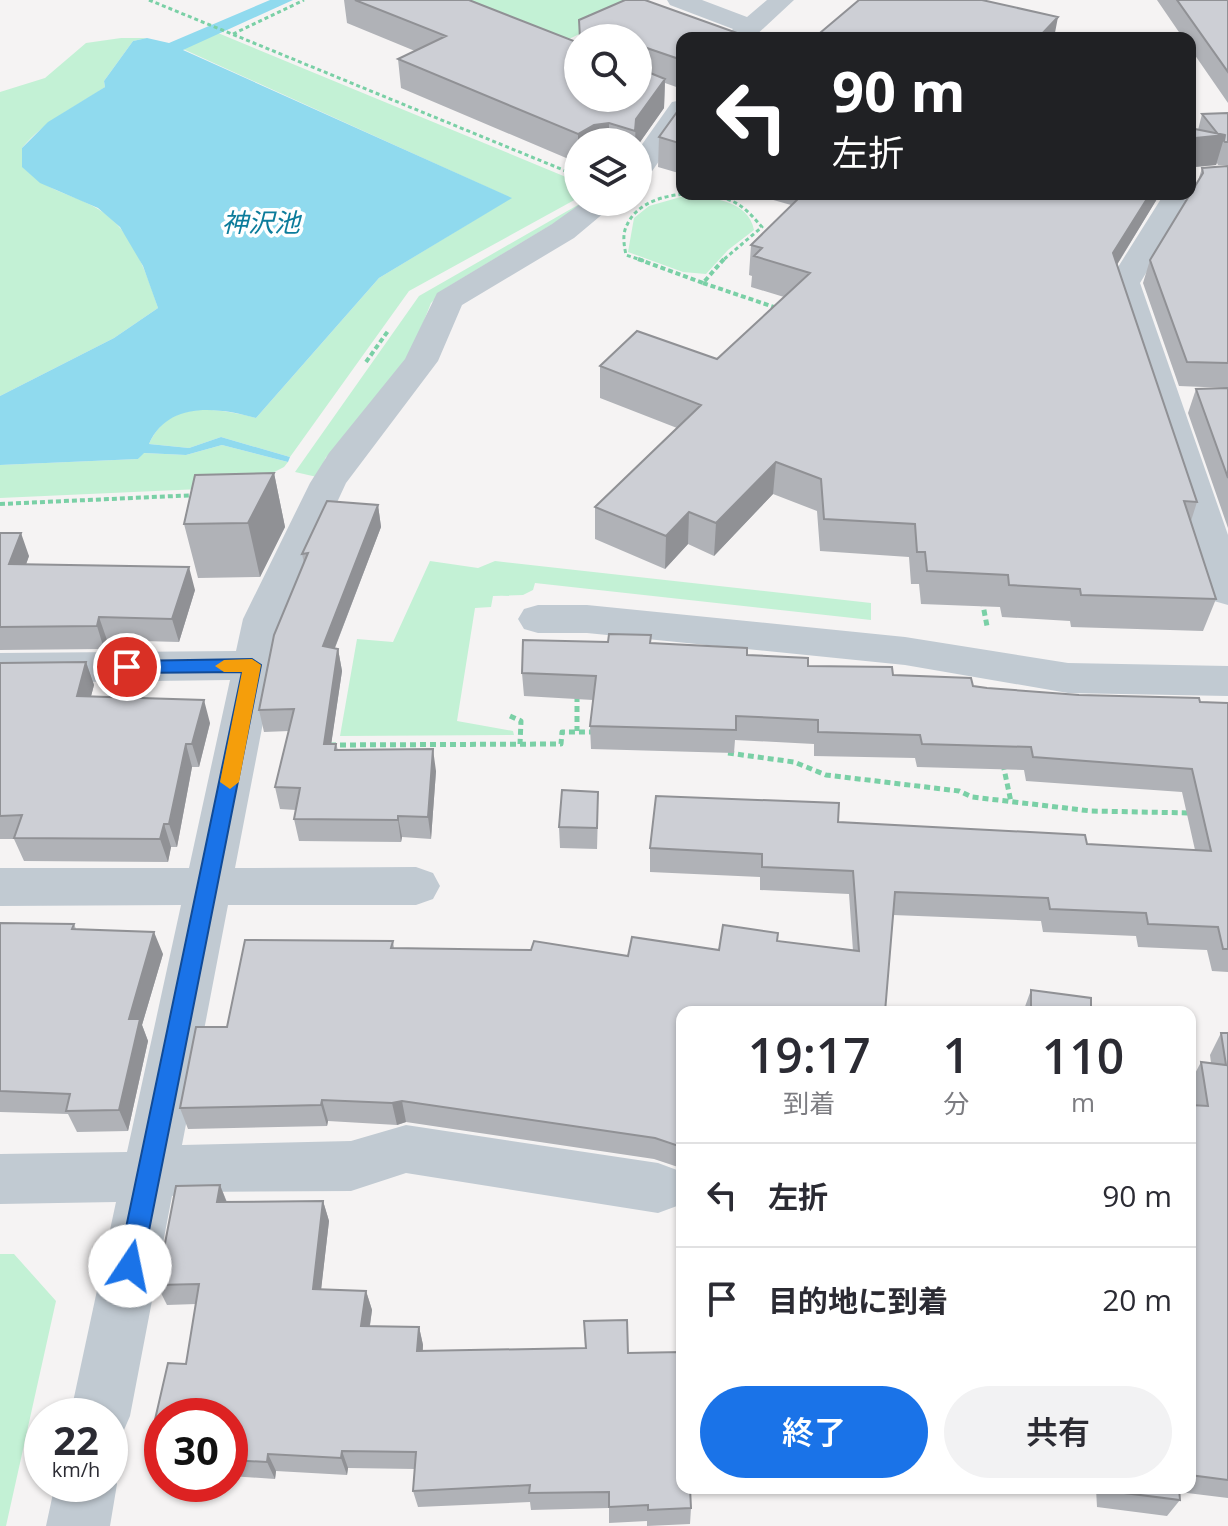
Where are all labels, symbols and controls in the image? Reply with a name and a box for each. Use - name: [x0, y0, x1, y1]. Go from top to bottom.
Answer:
- map controls: [564, 24, 652, 216]
- button: search: [564, 24, 652, 112]
- text: 90 m: [832, 52, 966, 128]
- icon: left: [700, 64, 804, 168]
- button: layers: [564, 128, 652, 216]
- text: 左折: [832, 128, 904, 177]
- water label: 神沢池: [222, 204, 303, 240]
- pin: [93, 633, 161, 701]
- icon: arrive: [105, 645, 149, 689]
- text: 19:17: [748, 1022, 871, 1087]
- text: 1: [943, 1022, 970, 1087]
- text: 110: [1042, 1023, 1124, 1088]
- text: m: [1071, 1084, 1095, 1120]
- text: 到着: [783, 1085, 835, 1121]
- text: 分: [943, 1085, 969, 1121]
- icon: left: [700, 1173, 744, 1217]
- text: 90 m: [1102, 1175, 1172, 1216]
- text: 左折: [768, 1176, 828, 1217]
- position arrow: [88, 1224, 172, 1308]
- icon: arrive: [700, 1277, 744, 1321]
- text: 20 m: [1102, 1279, 1172, 1320]
- text: 目的地に到着: [768, 1280, 948, 1321]
- button: 終了: [700, 1386, 928, 1478]
- button: 共有: [944, 1386, 1172, 1478]
- speed limit sign: 30: [144, 1398, 248, 1502]
- text: 22: [53, 1412, 99, 1467]
- text: km/h: [52, 1456, 100, 1483]

